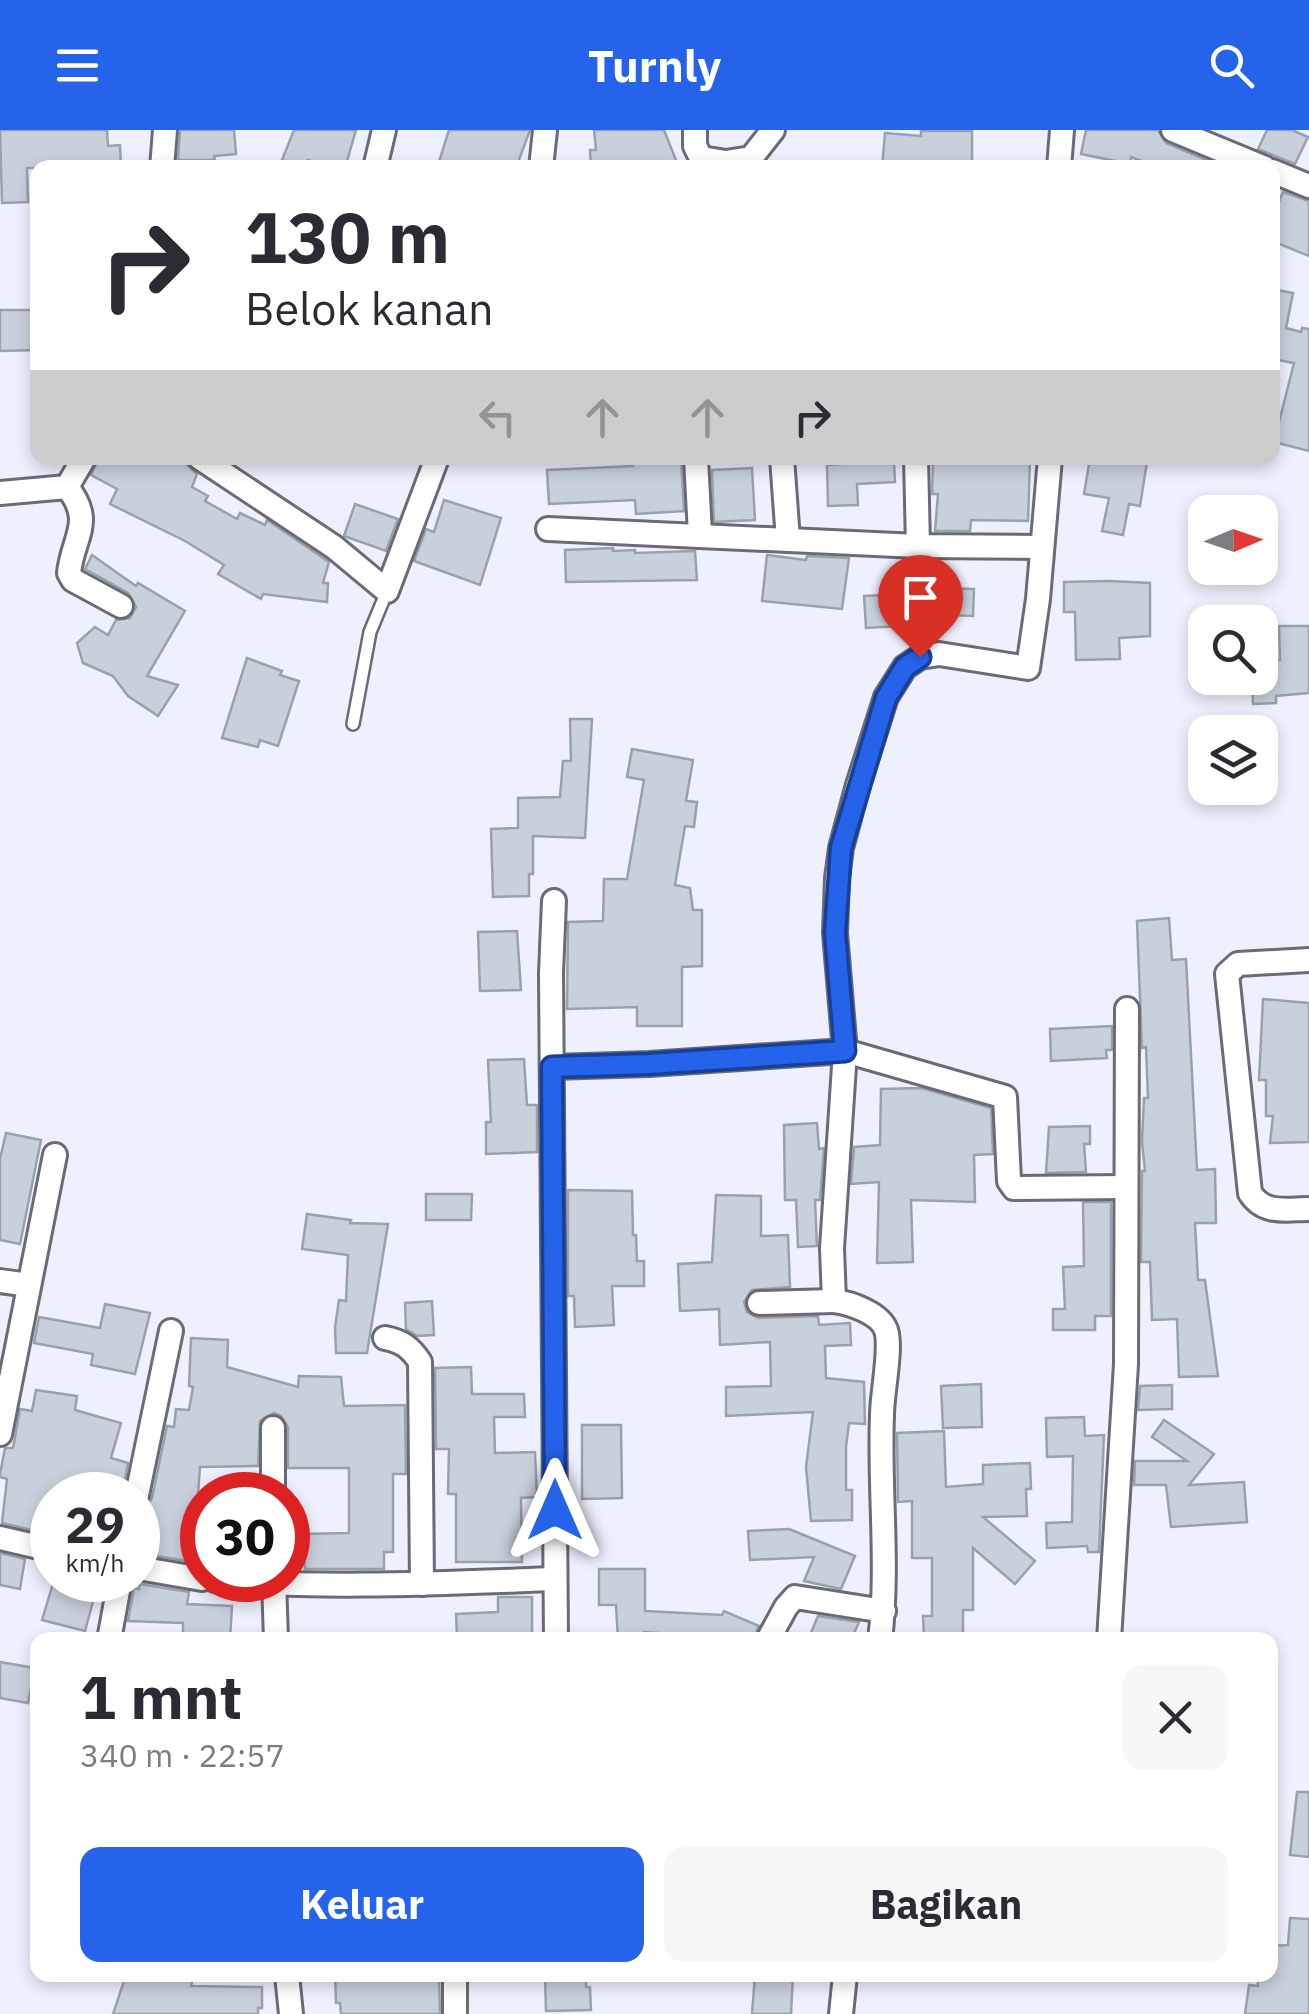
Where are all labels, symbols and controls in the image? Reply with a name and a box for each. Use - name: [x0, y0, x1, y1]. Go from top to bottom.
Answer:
- text: Turnly: [588, 36, 721, 94]
- icon: menu: [50, 38, 105, 93]
- icon: search: [1204, 38, 1259, 93]
- text: 130 m: [245, 191, 450, 282]
- icon: right: [80, 200, 210, 330]
- text: Belok kanan: [245, 279, 494, 337]
- icon: left: [470, 390, 525, 445]
- icon: ahead: [575, 390, 630, 445]
- icon: ahead: [680, 390, 735, 445]
- icon: right: [785, 390, 840, 445]
- north arrow: [1188, 495, 1278, 585]
- map controls: [1188, 495, 1278, 805]
- pin: [878, 555, 963, 658]
- icon: arrive: [893, 570, 948, 625]
- button: search: [1188, 605, 1278, 695]
- button: layers: [1188, 715, 1278, 805]
- position arrow: [503, 1458, 607, 1562]
- speed limit sign: 30: [180, 1472, 310, 1602]
- text: 29: [65, 1492, 125, 1557]
- text: km/h: [66, 1546, 124, 1579]
- text: 1 mnt: [80, 1657, 243, 1736]
- button: close: [1123, 1665, 1228, 1770]
- text: 340 m · 22:57: [80, 1734, 285, 1776]
- button: Keluar: [80, 1847, 644, 1962]
- button: Bagikan: [664, 1847, 1228, 1962]

